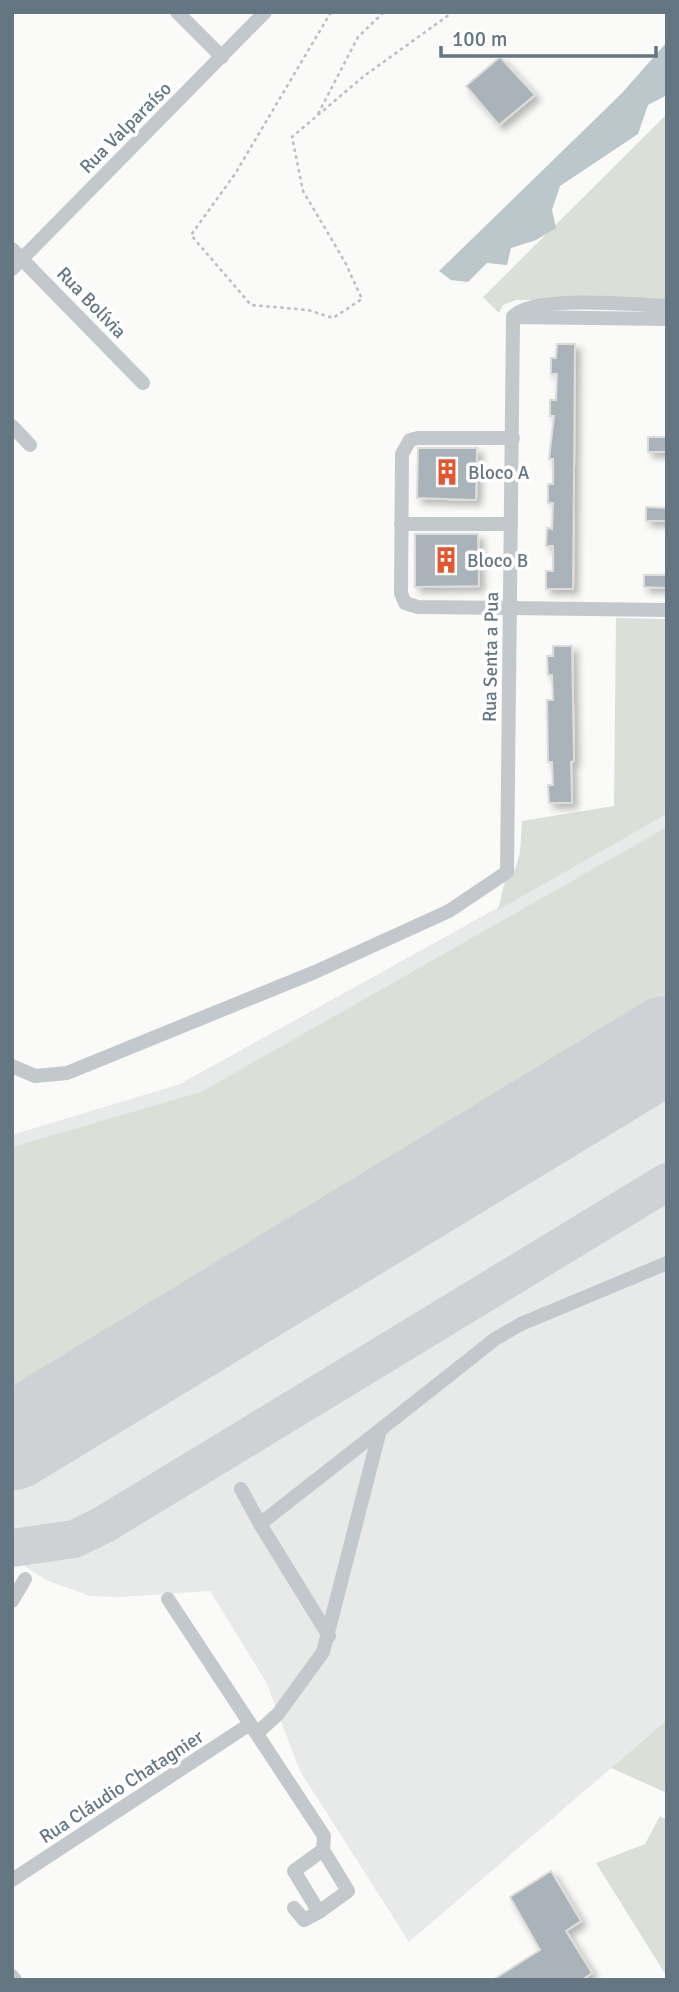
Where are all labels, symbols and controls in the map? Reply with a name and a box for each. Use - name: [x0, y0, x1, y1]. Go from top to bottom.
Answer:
- scale bar: [441, 14, 656, 58]
- text: 100 m: [452, 26, 507, 52]
- street label: Rua Valparaíso: [75, 77, 177, 179]
- street label: Rua Bolívia: [51, 262, 131, 343]
- building icon: Bloco A: [432, 457, 462, 487]
- place label: Bloco A: [468, 461, 530, 485]
- building icon: Bloco B: [431, 545, 461, 575]
- place label: Bloco B: [467, 549, 528, 573]
- street label: Rua Senta a Pua: [478, 592, 504, 722]
- street label: Rua Cláudio Chatagnier: [35, 1725, 208, 1849]

